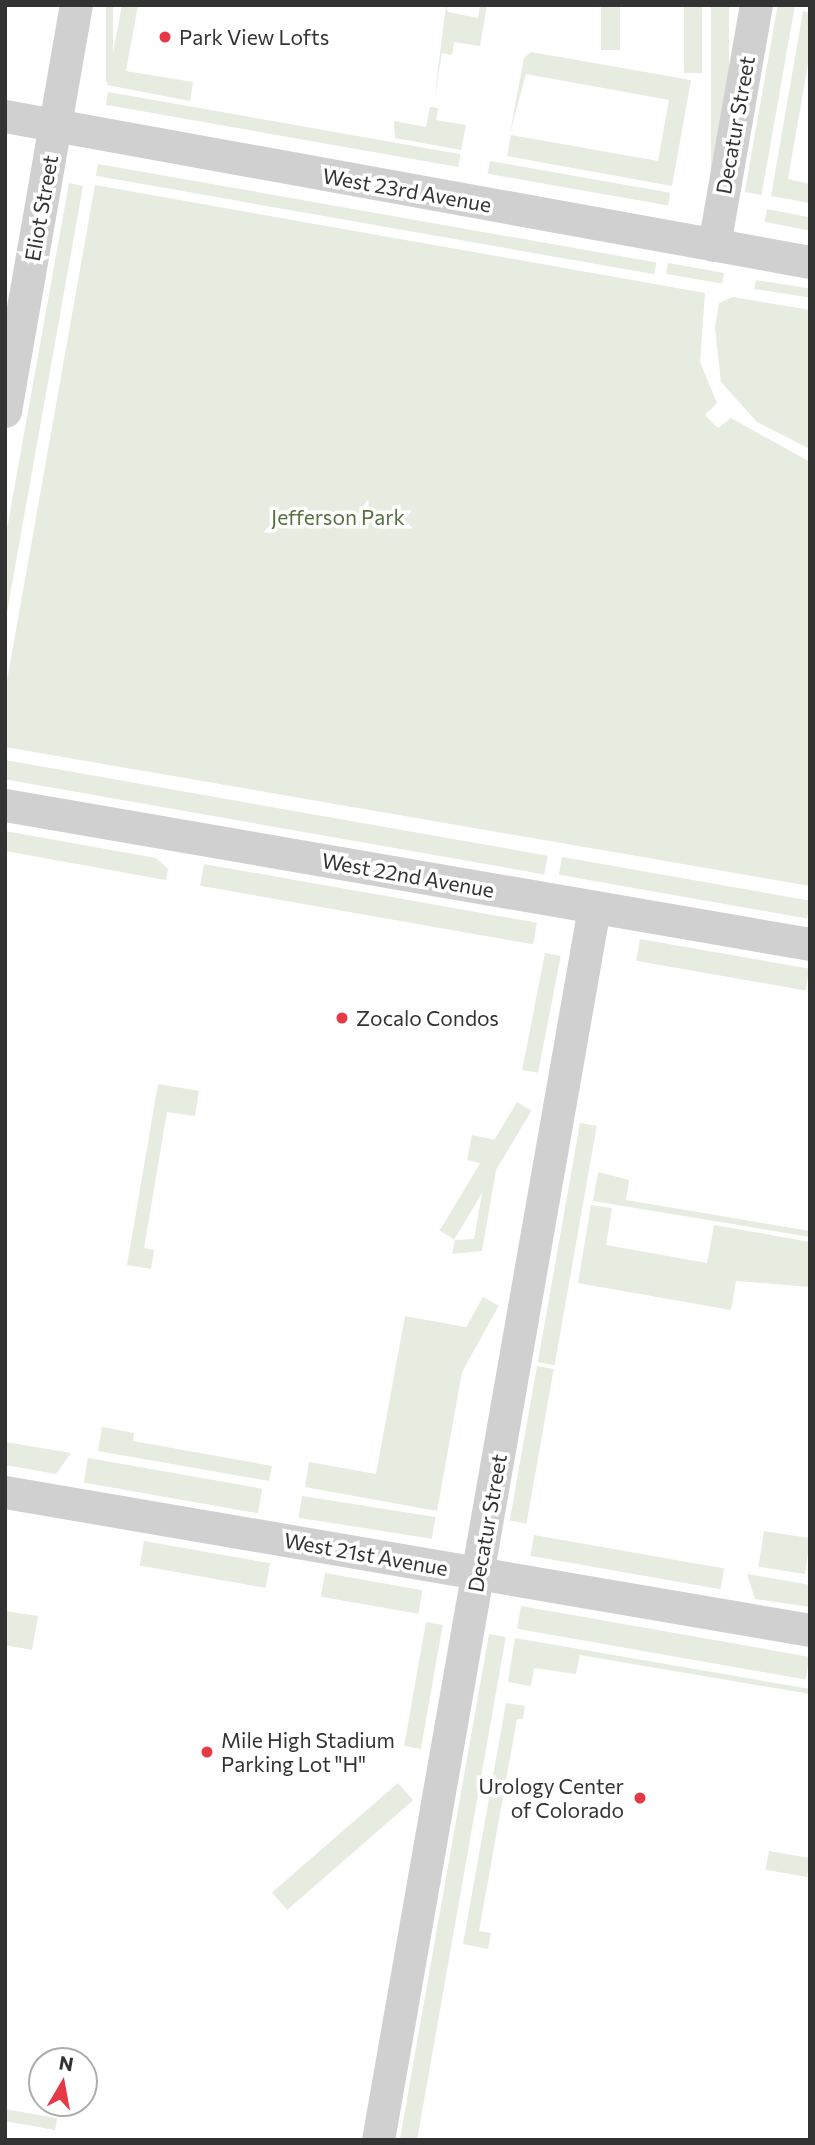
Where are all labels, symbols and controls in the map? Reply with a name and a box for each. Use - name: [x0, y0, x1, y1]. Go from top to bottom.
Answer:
- place label: Park View Lofts: [179, 24, 329, 50]
- marker: Park View Lofts: [157, 29, 173, 45]
- street label: Decatur Street: [710, 54, 760, 196]
- street label: Eliot Street: [19, 153, 63, 263]
- street label: West 23rd Avenue: [321, 163, 493, 217]
- park label: Jefferson Park: [271, 504, 405, 530]
- street label: West 22nd Avenue: [320, 847, 496, 903]
- place label: Zocalo Condos: [356, 1005, 499, 1031]
- marker: Zocalo Condos: [334, 1010, 350, 1026]
- street label: Decatur Street: [462, 1452, 512, 1594]
- street label: West 21st Avenue: [282, 1527, 450, 1581]
- place label: Mile High Stadium Parking Lot "H": [221, 1727, 395, 1777]
- marker: Mile High Stadium Parking Lot "H": [199, 1744, 215, 1760]
- place label: Urology Center of Colorado: [479, 1773, 624, 1823]
- marker: Urology Center of Colorado: [630, 1788, 650, 1808]
- north arrow: [28, 2047, 98, 2117]
- text: N: [57, 2050, 75, 2075]

